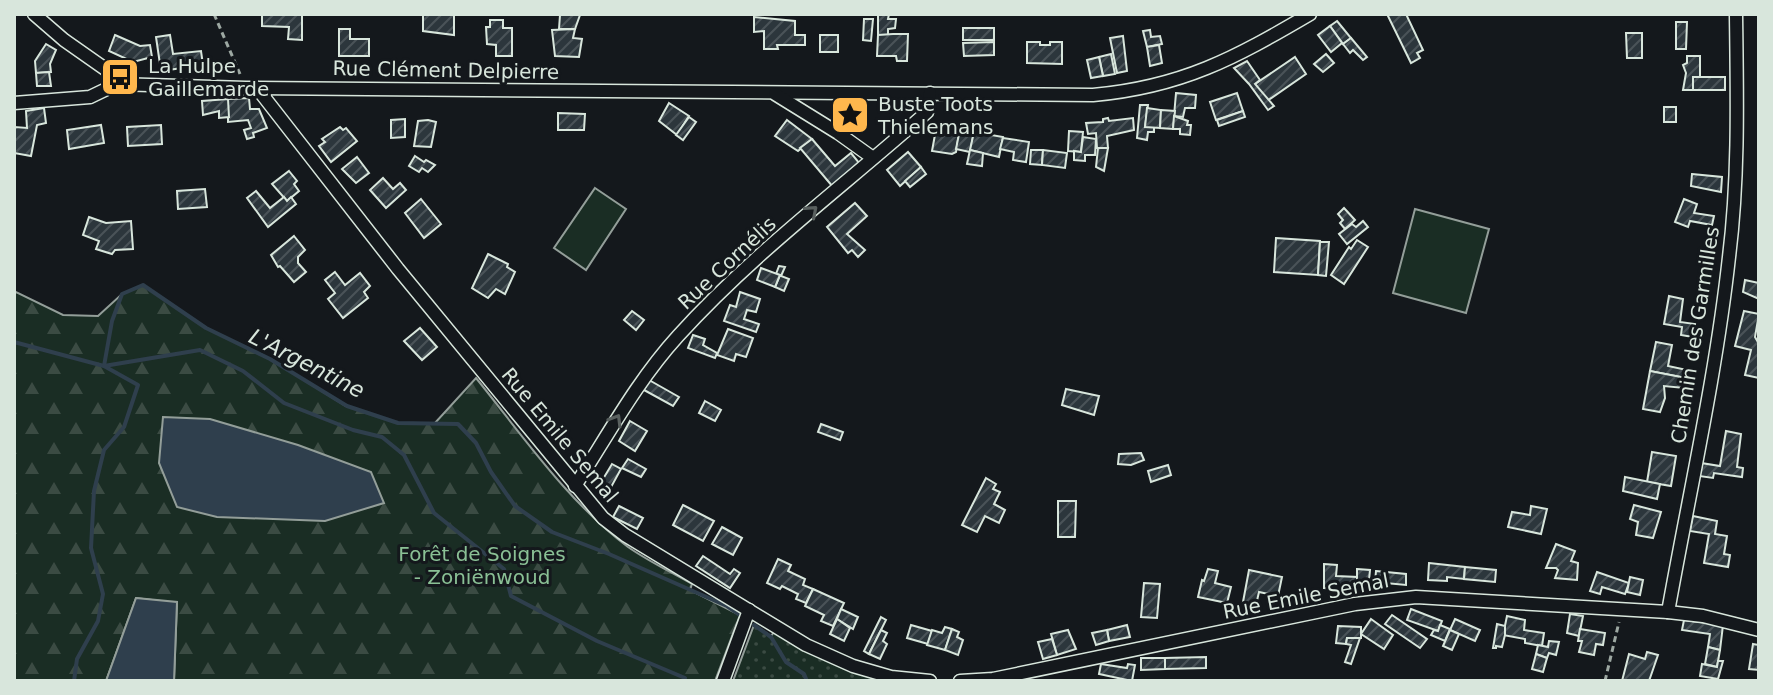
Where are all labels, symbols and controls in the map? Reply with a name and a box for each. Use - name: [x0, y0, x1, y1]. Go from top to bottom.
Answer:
- place label: La Hulpe Gaillemarde: [148, 54, 269, 101]
- bus stop icon: La Hulpe Gaillemarde: [99, 56, 141, 98]
- street label: Rue Clément Delpierre: [333, 56, 559, 84]
- place label: Buste Toots Thielemans: [877, 92, 993, 139]
- place icon: Buste Toots Thielemans: [829, 94, 871, 136]
- one-way arrow: [803, 207, 818, 221]
- street label: Rue Cornélis: [673, 212, 781, 314]
- street label: Chemin des Garmilles: [1666, 225, 1724, 445]
- water label: L'Argentine: [245, 324, 369, 403]
- street label: Rue Emile Semal: [497, 363, 623, 507]
- one-way arrow: [607, 414, 622, 429]
- park label: Forêt de Soignes - Zoniënwoud: [398, 542, 566, 589]
- street label: Rue Emile Semal: [1221, 568, 1391, 624]

